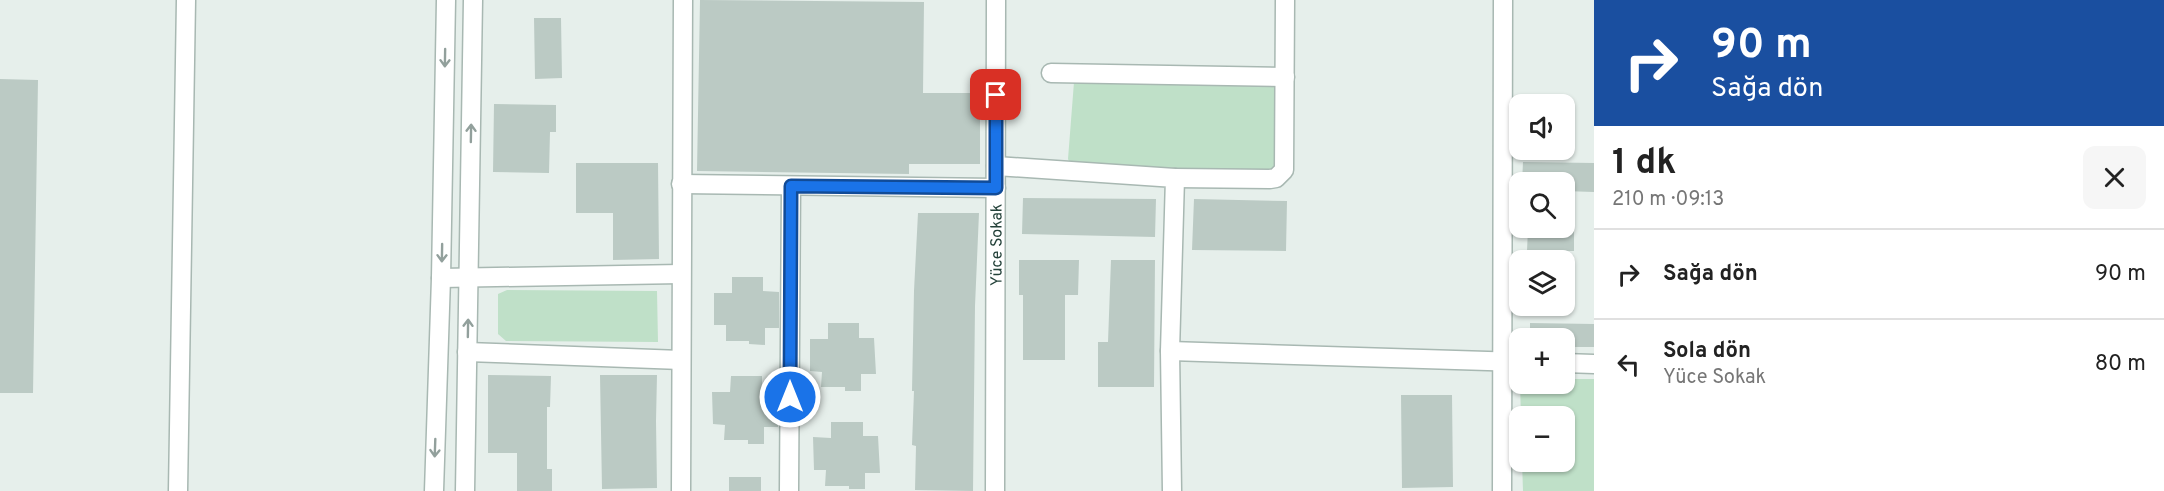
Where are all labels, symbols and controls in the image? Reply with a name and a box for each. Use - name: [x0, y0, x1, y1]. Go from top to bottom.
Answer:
- text: 90 m: [1711, 20, 1812, 73]
- icon: right: [1612, 24, 1690, 102]
- one-way arrow: [439, 48, 451, 68]
- pin: [970, 69, 1021, 120]
- text: Sağa dön: [1711, 72, 1823, 106]
- icon: arrive: [979, 78, 1012, 111]
- map controls: [1509, 94, 1575, 472]
- button: sound: [1509, 94, 1575, 160]
- one-way arrow: [465, 123, 477, 143]
- text: 1 dk: [1612, 141, 1676, 187]
- button: close: [2083, 146, 2146, 209]
- button: search: [1509, 172, 1575, 238]
- text: 210 m · 09:13: [1612, 187, 1724, 213]
- street label: Yüce Sokak: [987, 204, 1008, 286]
- one-way arrow: [436, 243, 447, 263]
- button: layers: [1509, 250, 1575, 316]
- icon: right: [1612, 258, 1645, 291]
- text: Sağa dön: [1663, 261, 1758, 288]
- text: 90 m: [2095, 261, 2146, 288]
- one-way arrow: [462, 318, 474, 338]
- button: +: [1509, 328, 1575, 394]
- text: Sola dön: [1663, 338, 1751, 365]
- icon: left: [1612, 348, 1645, 381]
- text: 80 m: [2095, 351, 2146, 378]
- position arrow: [758, 365, 822, 429]
- text: Yüce Sokak: [1663, 365, 1766, 391]
- button: −: [1509, 406, 1575, 472]
- one-way arrow: [430, 438, 441, 458]

